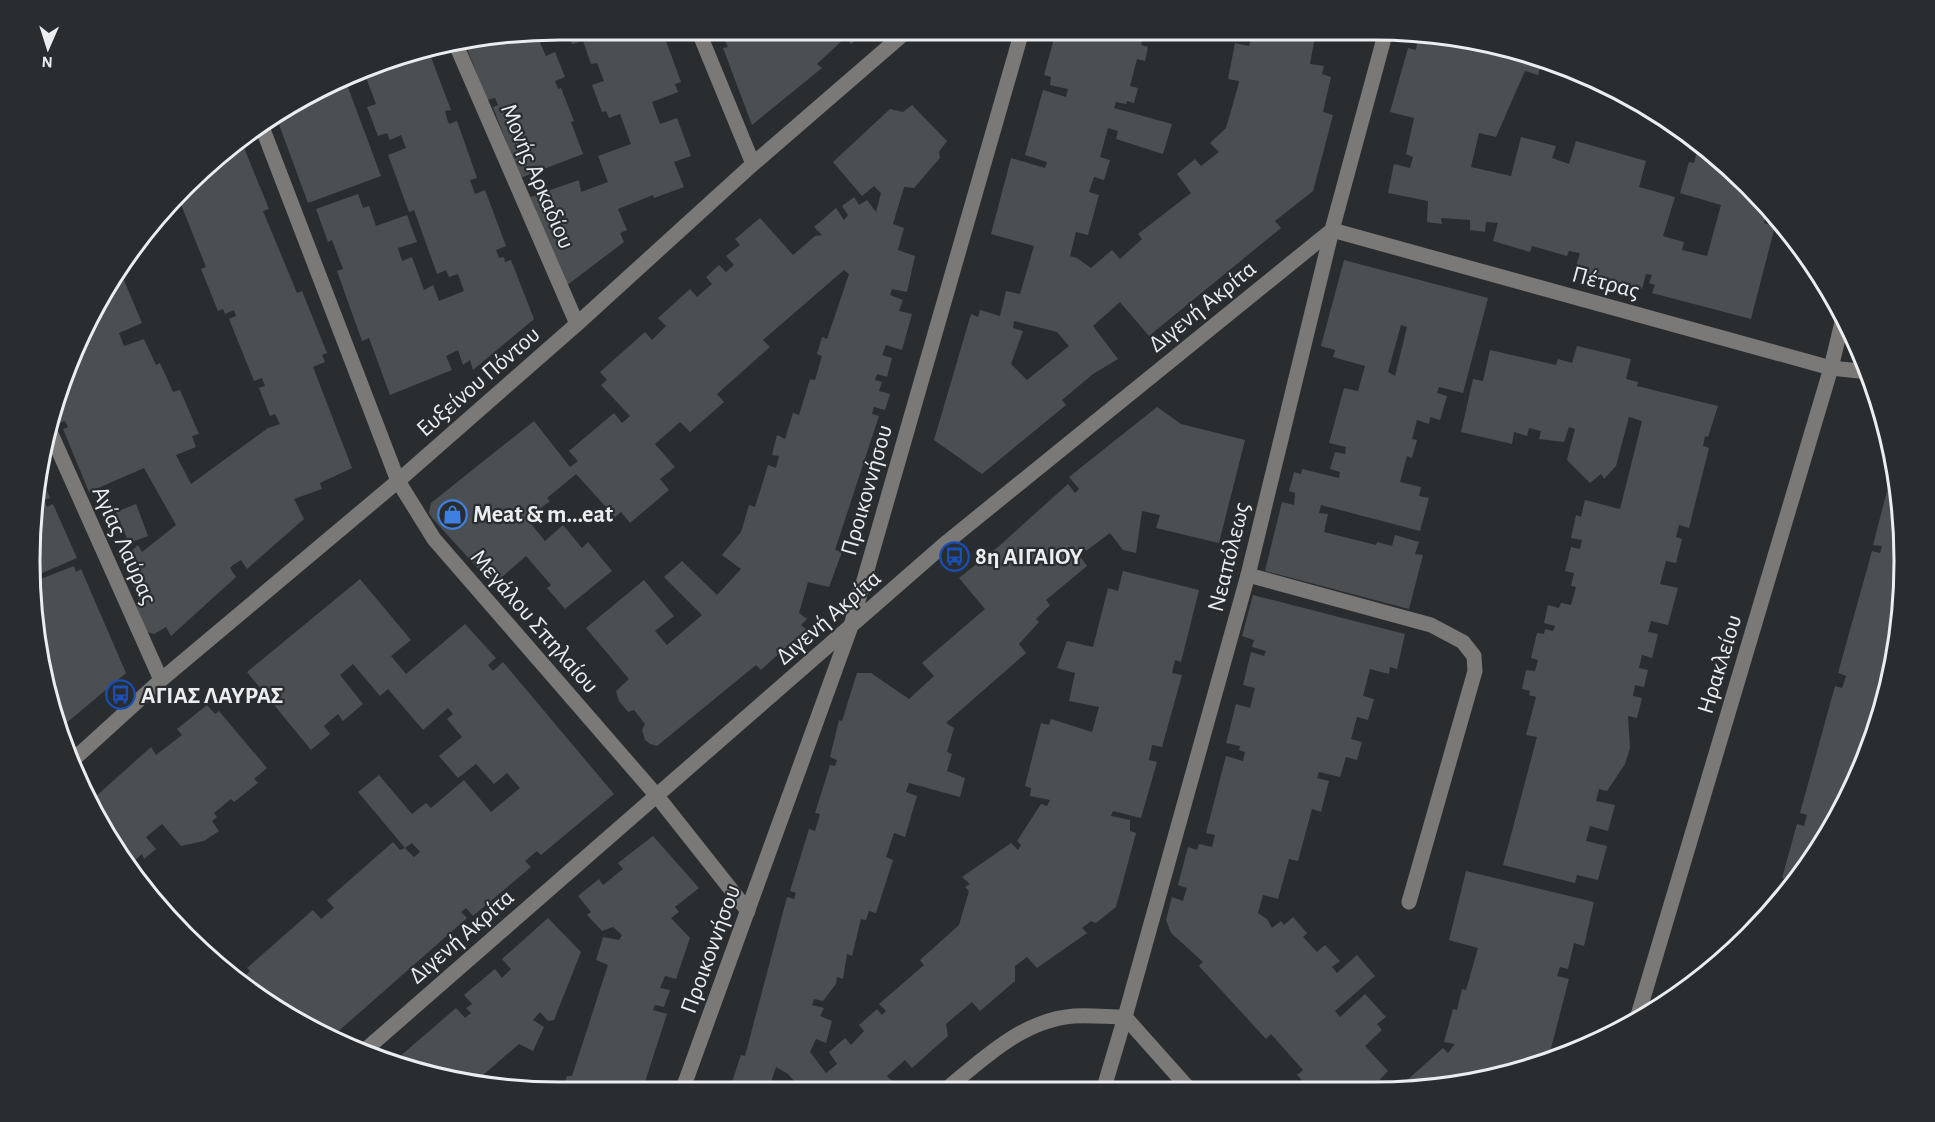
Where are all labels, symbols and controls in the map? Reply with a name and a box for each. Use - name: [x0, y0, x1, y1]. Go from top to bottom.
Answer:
- north arrow: [18, 18, 78, 78]
- text: N: [41, 54, 53, 70]
- street label: Μονής Αρκαδίου: [496, 101, 578, 252]
- street label: Διγενή Ακρίτα: [1144, 256, 1261, 357]
- street label: Πέτρας: [1569, 262, 1642, 303]
- street label: Ευξείνου Πόντου: [413, 322, 545, 441]
- street label: Προικοννήσου: [837, 422, 897, 558]
- street label: Αγίας Λαύρας: [87, 483, 161, 608]
- shop icon: Meat & m...eat: [436, 498, 468, 530]
- street label: Νεαπόλεως: [1204, 500, 1254, 614]
- place label: Meat & m...eat: [473, 503, 613, 527]
- bus stop icon: 8η ΑΙΓΑΙΟΥ: [938, 540, 970, 572]
- street label: Μεγάλου Σπηλαίου: [466, 545, 603, 698]
- place label: 8η ΑΙΓΑΙΟΥ: [975, 545, 1084, 569]
- street label: Διγενή Ακρίτα: [772, 566, 886, 670]
- street label: Ηρακλείου: [1694, 612, 1746, 717]
- bus stop icon: ΑΓΙΑΣ ΛΑΥΡΑΣ: [104, 679, 136, 711]
- place label: ΑΓΙΑΣ ΛΑΥΡΑΣ: [141, 684, 284, 708]
- street label: Προικοννήσου: [677, 882, 745, 1017]
- street label: Διγενή Ακρίτα: [405, 885, 519, 989]

